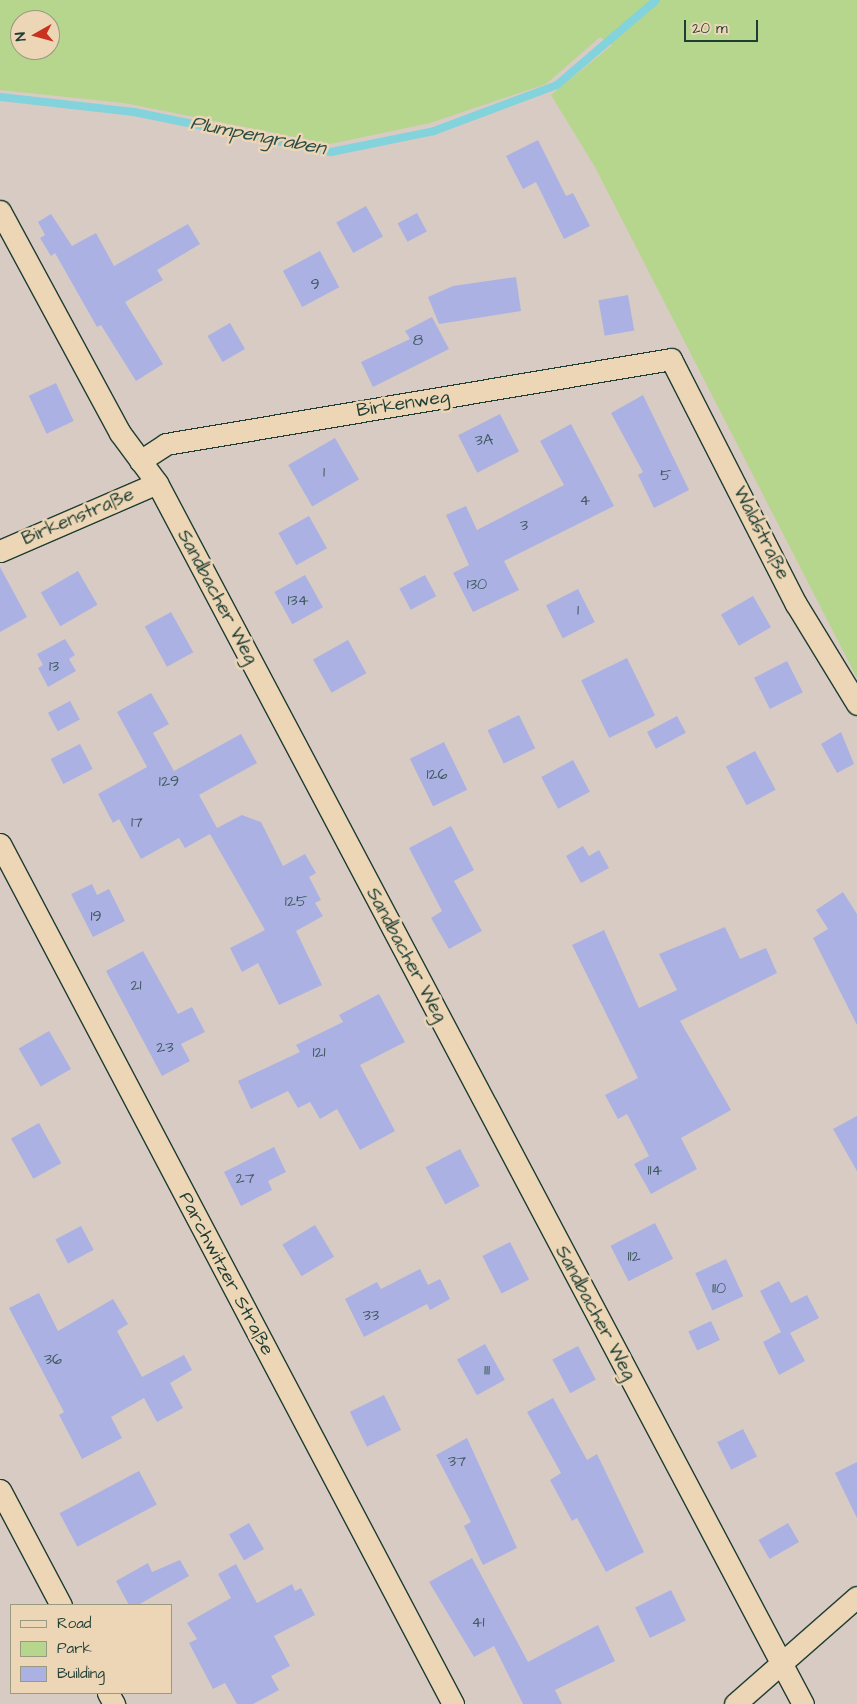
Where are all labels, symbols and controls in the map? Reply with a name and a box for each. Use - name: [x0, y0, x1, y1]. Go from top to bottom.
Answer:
- north arrow: [10, 10, 60, 60]
- scale bar: [687, 10, 761, 42]
- text: 20 m: [692, 18, 728, 39]
- text: N: [11, 31, 32, 42]
- water label: Plumpengraben: [188, 111, 328, 161]
- house number: 9: [310, 274, 320, 294]
- house number: 8: [413, 330, 423, 350]
- street label: Birkenweg: [355, 385, 451, 423]
- house number: 3A: [475, 430, 493, 450]
- house number: 1: [323, 462, 325, 482]
- house number: 5: [660, 465, 672, 485]
- street label: Birkenstraße: [19, 483, 137, 551]
- street label: Waldstraße: [728, 483, 794, 583]
- house number: 4: [580, 490, 590, 510]
- house number: 3: [520, 515, 528, 535]
- street label: Sandbacher Weg: [172, 526, 262, 668]
- house number: 130: [467, 574, 487, 594]
- house number: 134: [287, 590, 309, 610]
- house number: 1: [577, 600, 579, 620]
- house number: 13: [49, 656, 59, 676]
- house number: 126: [426, 764, 448, 784]
- house number: 129: [159, 771, 179, 791]
- house number: 17: [131, 812, 143, 832]
- street label: Sandbacher Weg: [361, 884, 451, 1026]
- house number: 125: [285, 891, 307, 911]
- house number: 19: [90, 906, 102, 926]
- house number: 21: [130, 975, 142, 995]
- house number: 23: [156, 1037, 174, 1057]
- house number: 121: [312, 1042, 326, 1062]
- house number: 114: [648, 1160, 662, 1180]
- house number: 27: [236, 1168, 254, 1188]
- street label: Parchwitzer Straße: [173, 1189, 279, 1359]
- street label: Sandbacher Weg: [550, 1242, 640, 1384]
- house number: 112: [627, 1246, 641, 1266]
- house number: 110: [712, 1278, 726, 1298]
- house number: 33: [363, 1305, 379, 1325]
- house number: 36: [44, 1349, 62, 1369]
- house number: 111: [484, 1360, 490, 1380]
- house number: 37: [448, 1451, 466, 1471]
- legend: [10, 1604, 172, 1694]
- house number: 41: [472, 1612, 484, 1632]
- text: Road: [57, 1613, 91, 1634]
- text: Park: [57, 1638, 92, 1659]
- text: Building: [57, 1663, 105, 1684]

